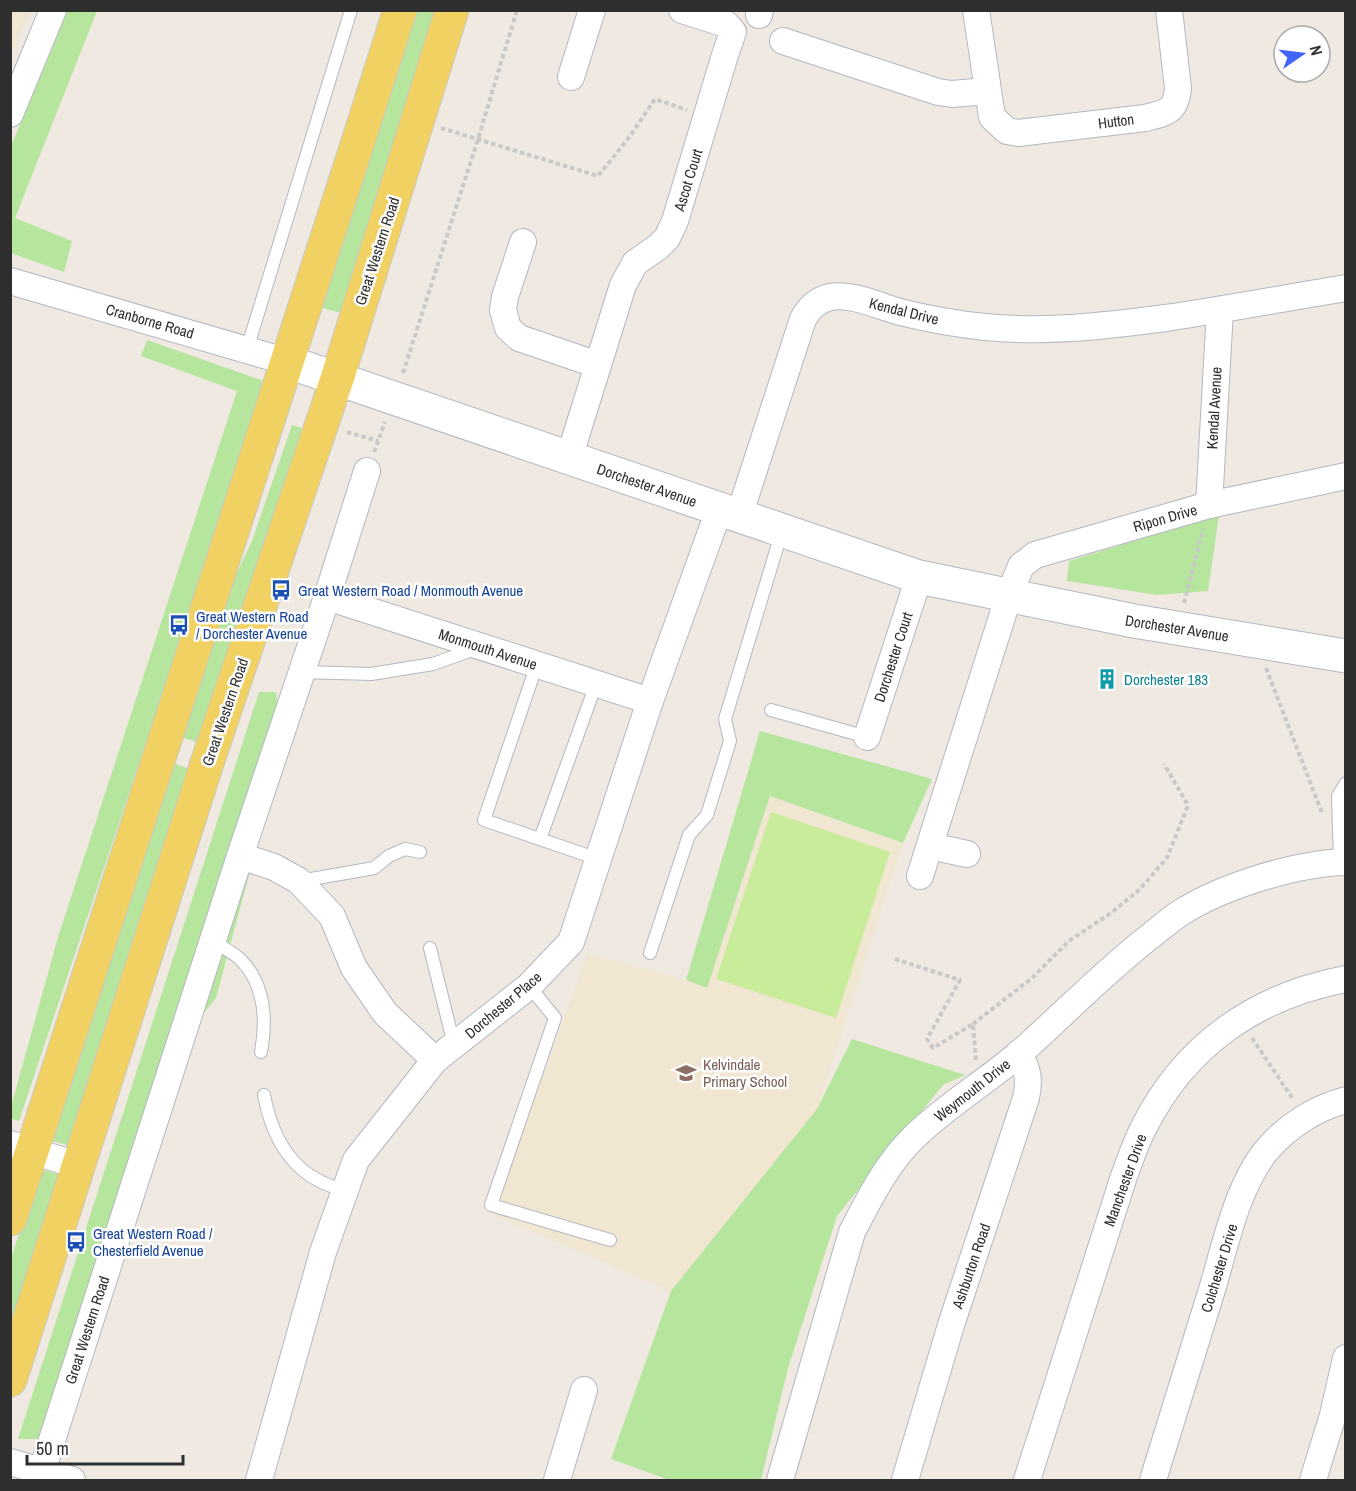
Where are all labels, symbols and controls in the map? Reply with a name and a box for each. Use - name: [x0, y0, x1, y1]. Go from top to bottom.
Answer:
- north arrow: [1272, 24, 1332, 84]
- text: N: [1305, 43, 1328, 58]
- street label: Hutton: [1097, 108, 1135, 134]
- street label: Ascot Court: [668, 146, 708, 215]
- street label: Great Western Road: [350, 194, 404, 308]
- street label: Kendal Drive: [867, 292, 941, 330]
- street label: Cranborne Road: [103, 298, 197, 344]
- street label: Kendal Avenue: [1201, 366, 1227, 450]
- street label: Dorchester Avenue: [594, 458, 700, 512]
- street label: Ripon Drive: [1131, 499, 1200, 537]
- bus stop icon: Great Western Road / Monmouth Avenue: [269, 578, 293, 602]
- place label: Great Western Road / Monmouth Avenue: [298, 580, 523, 601]
- place label: Great Western Road / Dorchester Avenue: [196, 606, 309, 644]
- street label: Dorchester Court: [869, 609, 918, 705]
- street label: Dorchester Avenue: [1124, 609, 1230, 647]
- bus stop icon: Great Western Road / Dorchester Avenue: [167, 613, 191, 637]
- street label: Monmouth Avenue: [436, 623, 540, 675]
- street label: Great Western Road: [197, 655, 253, 769]
- building icon: Dorchester 183: [1095, 667, 1119, 691]
- place label: Dorchester 183: [1124, 669, 1208, 690]
- street label: Dorchester Place: [460, 967, 546, 1043]
- place label: Kelvindale Primary School: [703, 1054, 787, 1092]
- street label: Weymouth Drive: [930, 1054, 1015, 1126]
- school or university icon: Kelvindale Primary School: [674, 1061, 698, 1085]
- street label: Manchester Drive: [1099, 1131, 1152, 1229]
- street label: Ashburton Road: [946, 1221, 995, 1312]
- street label: Colchester Drive: [1196, 1221, 1242, 1315]
- place label: Great Western Road / Chesterfield Avenue: [93, 1223, 213, 1261]
- bus stop icon: Great Western Road / Chesterfield Avenue: [64, 1230, 88, 1254]
- street label: Great Western Road: [60, 1273, 114, 1387]
- scale bar: [27, 1428, 183, 1466]
- text: 50 m: [36, 1436, 69, 1461]

